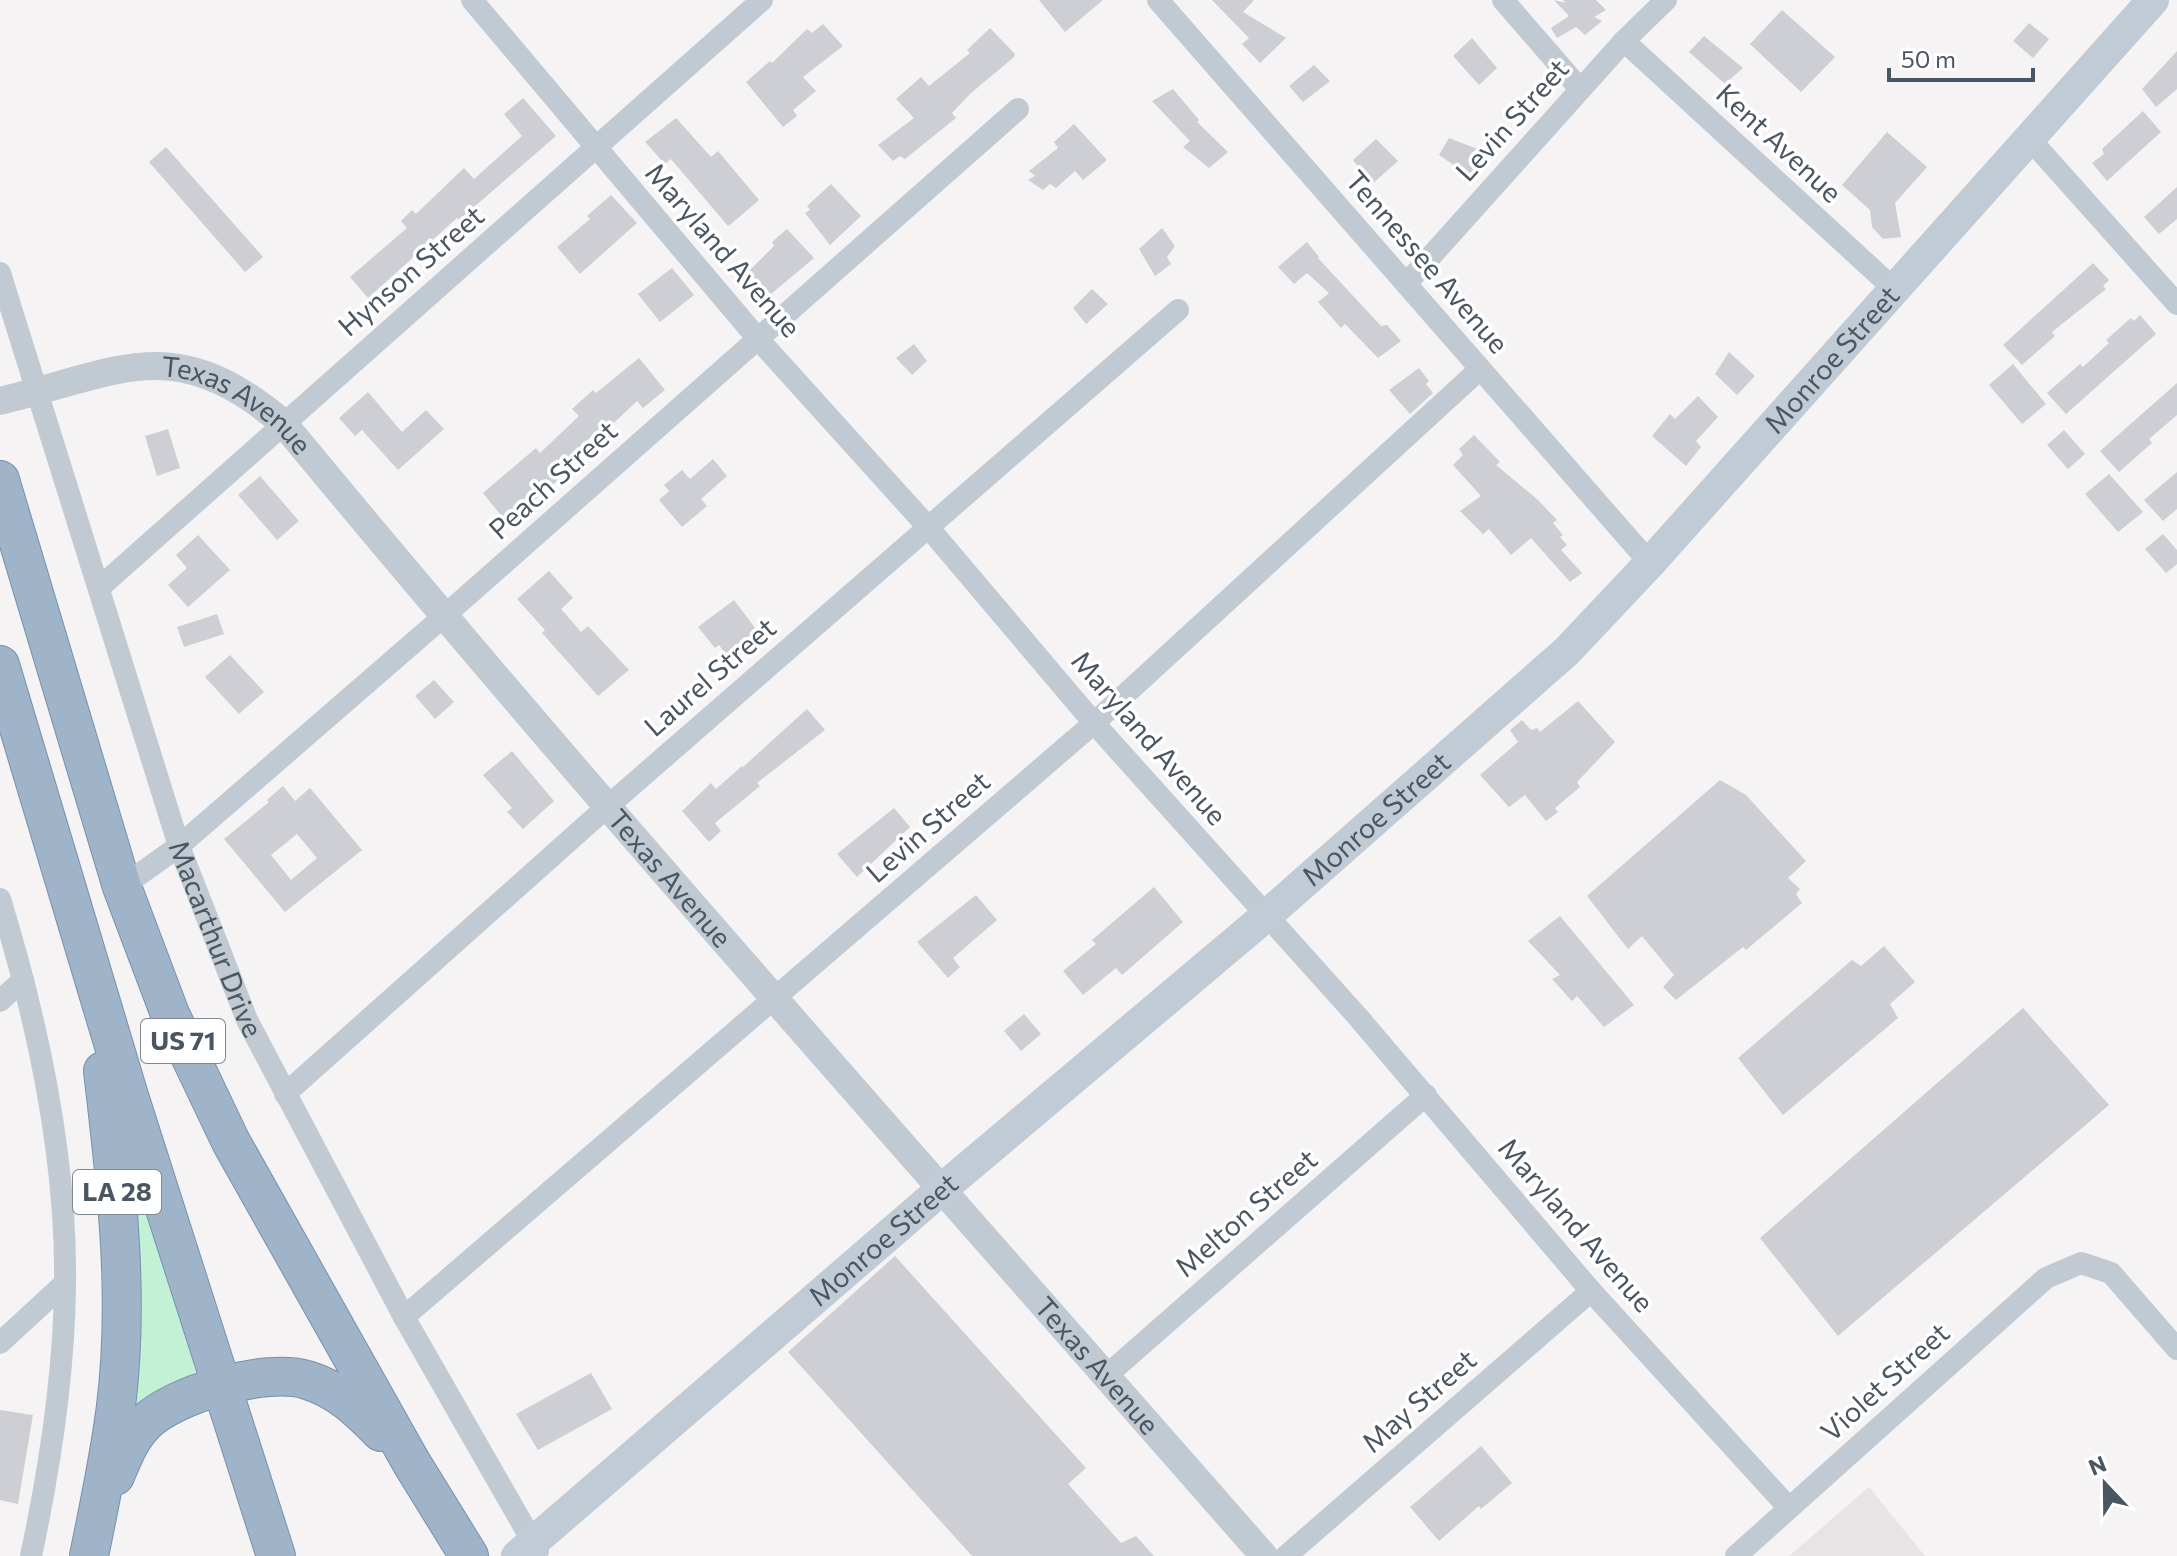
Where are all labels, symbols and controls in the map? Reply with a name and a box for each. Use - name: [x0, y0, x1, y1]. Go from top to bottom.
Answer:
- scale bar: [1889, 32, 2033, 82]
- text: 50 m: [1901, 44, 1956, 73]
- street label: Levin Street: [1448, 51, 1575, 187]
- street label: Kent Avenue: [1710, 76, 1849, 209]
- street label: Maryland Avenue: [639, 155, 809, 343]
- street label: Tennessee Avenue: [1339, 163, 1516, 360]
- street label: Hynson Street: [331, 198, 490, 343]
- street label: Monroe Street: [1756, 278, 1906, 440]
- street label: Texas Avenue: [160, 348, 319, 460]
- street label: Peach Street: [481, 413, 623, 546]
- street label: Laurel Street: [637, 610, 782, 743]
- street label: Maryland Avenue: [1065, 643, 1235, 831]
- street label: Monroe Street: [1294, 744, 1457, 893]
- street label: Levin Street: [859, 763, 996, 889]
- street label: Texas Avenue: [601, 802, 740, 954]
- street label: Macarthur Drive: [162, 835, 271, 1043]
- road number: US 71: [141, 1019, 225, 1063]
- street label: Maryland Avenue: [1492, 1130, 1662, 1318]
- street label: Melton Street: [1167, 1141, 1323, 1283]
- street label: Monroe Street: [801, 1165, 964, 1313]
- road number: LA 28: [73, 1170, 161, 1214]
- street label: Texas Avenue: [1028, 1289, 1167, 1441]
- street label: Violet Street: [1813, 1315, 1955, 1448]
- street label: May Street: [1354, 1342, 1482, 1459]
- north arrow: [2065, 1444, 2145, 1524]
- text: N: [2085, 1449, 2110, 1481]

